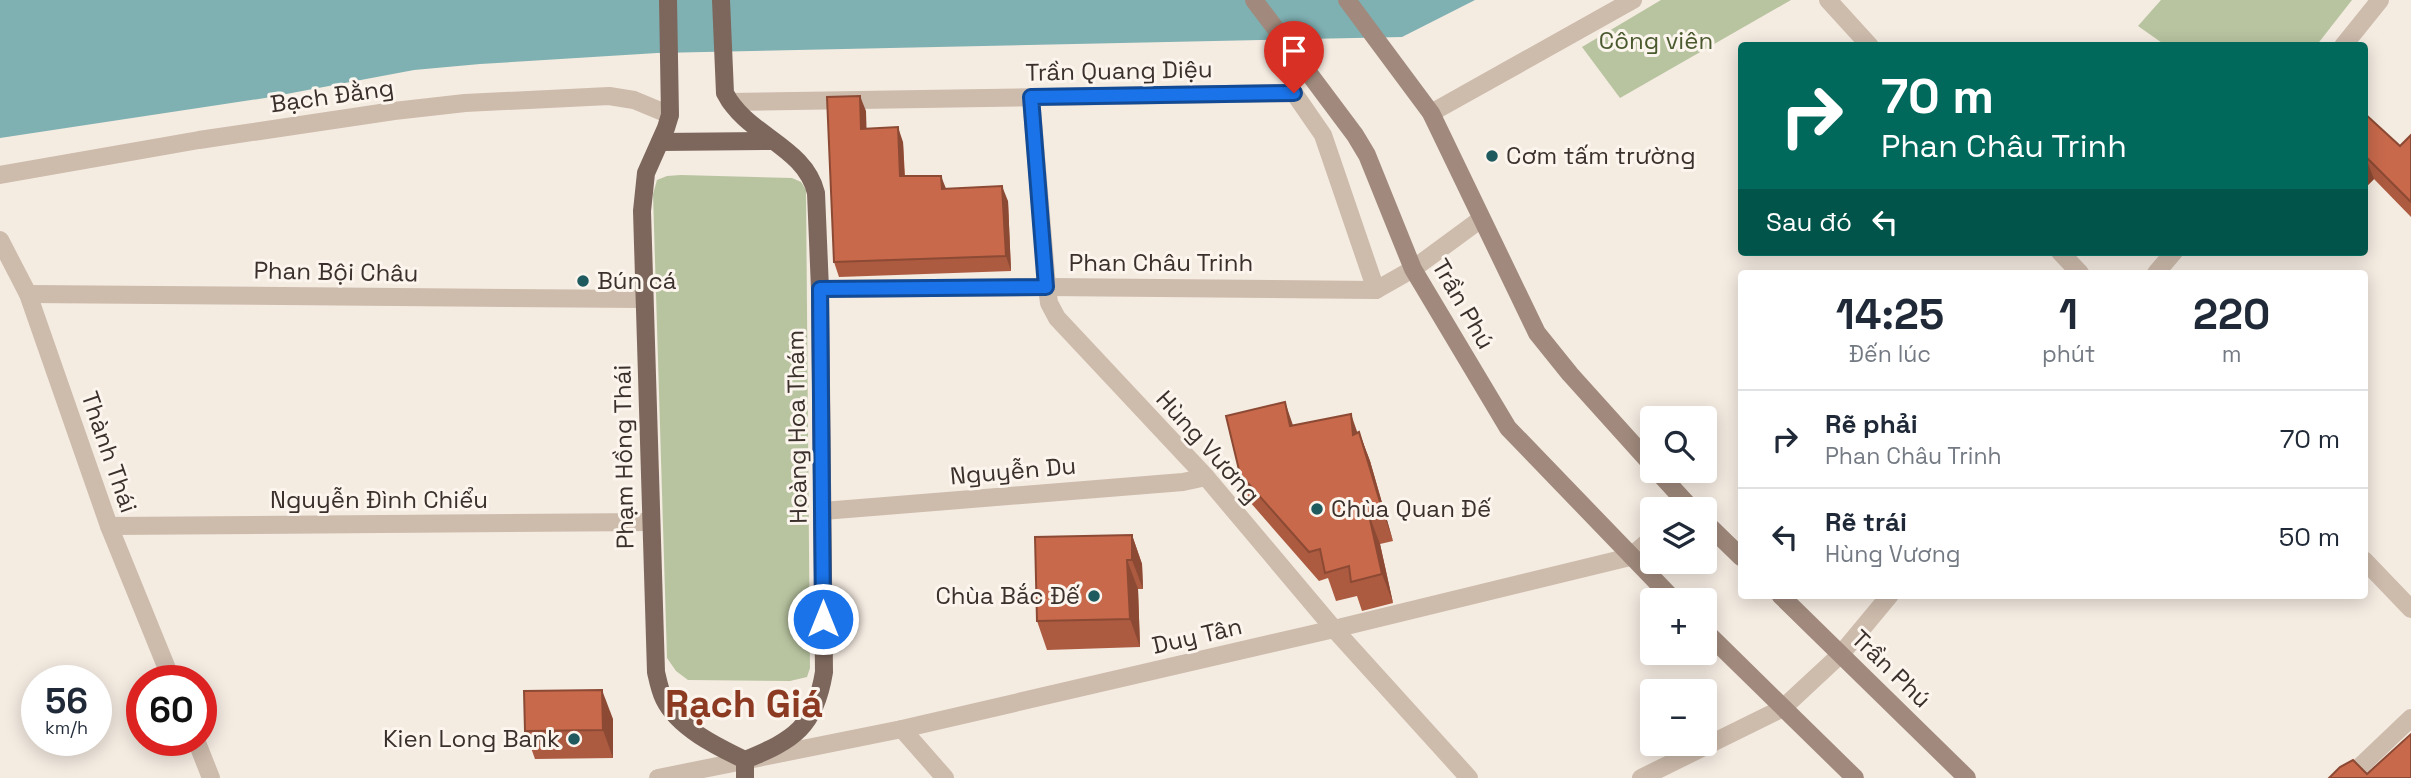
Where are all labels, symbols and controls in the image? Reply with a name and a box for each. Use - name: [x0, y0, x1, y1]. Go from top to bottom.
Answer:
- pin: [1264, 21, 1324, 93]
- park label: Công viên: [1599, 25, 1713, 56]
- icon: arrive: [1275, 32, 1313, 70]
- street label: Trần Quang Diệu: [1025, 53, 1213, 88]
- text: 70 m: [1881, 65, 1994, 127]
- icon: right: [1766, 70, 1857, 161]
- street label: Bạch Đằng: [268, 71, 396, 120]
- text: Phan Châu Trinh: [1881, 126, 2127, 166]
- place label: Cơm tấm trường: [1506, 140, 1696, 171]
- marker: Cơm tấm trường: [1484, 148, 1500, 164]
- icon: left: [1866, 203, 1904, 241]
- text: Sau đó: [1766, 205, 1852, 239]
- street label: Phan Châu Trinh: [1069, 247, 1253, 278]
- street label: Trần Phú: [1425, 253, 1502, 354]
- street label: Phan Bội Châu: [253, 255, 419, 288]
- place label: Bún cá: [597, 265, 677, 296]
- marker: Bún cá: [575, 273, 591, 289]
- text: 14:25: [1836, 288, 1944, 341]
- text: 1: [2059, 288, 2078, 341]
- text: 220: [2193, 288, 2270, 341]
- street label: Hoàng Hoa Thám: [779, 330, 814, 524]
- text: Đến lúc: [1849, 339, 1931, 369]
- text: phút: [2042, 339, 2095, 369]
- text: m: [2222, 339, 2242, 369]
- street label: Phạm Hồng Thái: [606, 365, 641, 550]
- street label: Hùng Vương: [1150, 384, 1267, 510]
- street label: Thành Thái: [74, 387, 145, 517]
- map controls: [1640, 406, 1717, 756]
- button: search: [1640, 406, 1717, 483]
- text: Rẽ phải: [1825, 407, 1918, 441]
- icon: right: [1766, 420, 1804, 458]
- text: 70 m: [2280, 422, 2340, 456]
- text: Phan Châu Trinh: [1825, 441, 2002, 471]
- street label: Nguyễn Du: [949, 450, 1077, 491]
- street label: Nguyễn Đình Chiểu: [270, 484, 488, 515]
- place label: Chùa Quan Đế: [1331, 493, 1491, 524]
- button: layers: [1640, 497, 1717, 574]
- marker: Chùa Quan Đế: [1309, 501, 1325, 517]
- text: Rẽ trái: [1825, 505, 1907, 539]
- icon: left: [1766, 518, 1804, 556]
- text: 50 m: [2279, 520, 2340, 554]
- text: Hùng Vương: [1825, 539, 1961, 569]
- place label: Chùa Bắc Đế: [935, 580, 1080, 611]
- position arrow: [786, 582, 860, 656]
- marker: Chùa Bắc Đế: [1086, 588, 1102, 604]
- button: +: [1640, 588, 1717, 665]
- street label: Duy Tân: [1149, 610, 1245, 661]
- street label: Trần Phú: [1845, 623, 1938, 714]
- speed limit sign: 60: [126, 665, 217, 756]
- text: 56: [45, 679, 88, 723]
- button: −: [1640, 679, 1717, 756]
- district label: Rạch Giá: [665, 680, 823, 728]
- text: km/h: [45, 716, 88, 739]
- place label: Kien Long Bank: [383, 723, 560, 754]
- marker: Kien Long Bank: [566, 731, 582, 747]

